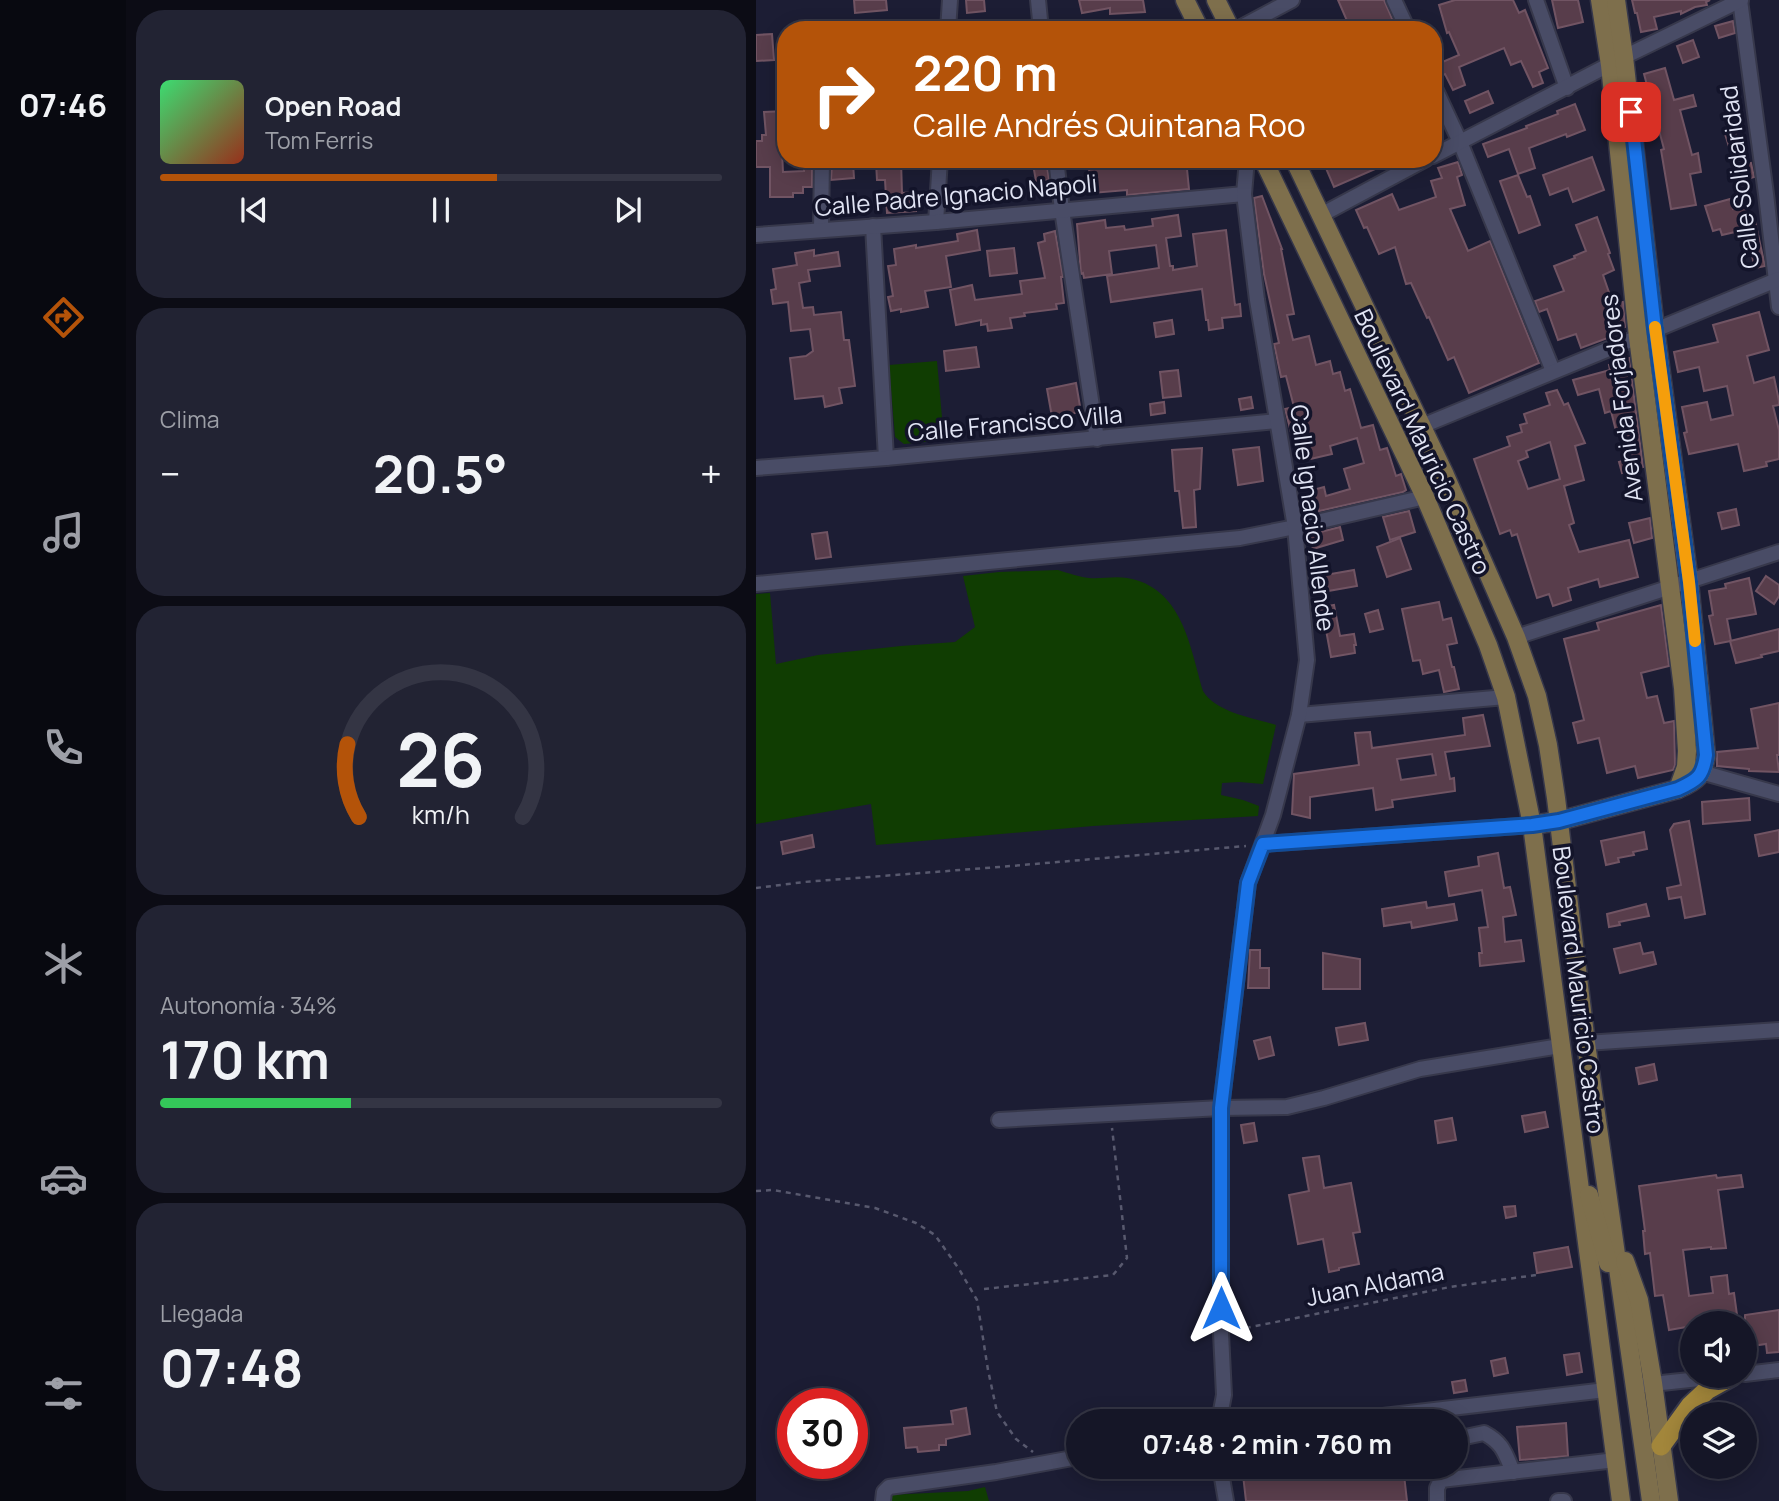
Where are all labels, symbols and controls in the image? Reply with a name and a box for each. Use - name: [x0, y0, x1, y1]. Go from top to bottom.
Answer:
- text: 220 m: [913, 39, 1057, 106]
- icon: right: [798, 49, 889, 140]
- pin: [1601, 82, 1661, 142]
- text: 07:46: [19, 83, 107, 127]
- street label: Calle Solidaridad: [1711, 84, 1766, 271]
- text: Open Road: [265, 88, 401, 124]
- icon: arrive: [1612, 93, 1650, 131]
- text: Calle Andrés Quintana Roo: [913, 103, 1306, 147]
- text: Tom Ferris: [265, 124, 373, 156]
- street label: Calle Padre Ignacio Napoli: [813, 166, 1099, 223]
- icon: previous: [235, 191, 273, 229]
- icon: pause: [422, 191, 460, 229]
- icon: next: [609, 191, 647, 229]
- street label: Avenida Forjadores: [1591, 292, 1650, 504]
- icon: directions: [39, 293, 88, 342]
- street label: Boulevard Mauricio Castro: [1347, 303, 1499, 579]
- street label: Calle Francisco Villa: [906, 397, 1124, 448]
- text: Clima: [160, 403, 219, 435]
- street label: Calle Ignacio Allende: [1283, 403, 1344, 633]
- text: 20.5°: [373, 438, 508, 509]
- text: −: [160, 447, 181, 499]
- text: +: [700, 447, 722, 499]
- icon: music: [39, 508, 88, 557]
- text: 26: [397, 709, 485, 809]
- icon: phone: [39, 723, 88, 772]
- text: km/h: [412, 796, 470, 831]
- street label: Boulevard Mauricio Castro: [1545, 844, 1614, 1135]
- icon: climate: [39, 939, 88, 988]
- text: Autonomía · 34%: [160, 989, 337, 1021]
- text: 170 km: [160, 1024, 330, 1095]
- icon: car: [39, 1154, 88, 1203]
- street label: Juan Aldama: [1303, 1254, 1446, 1313]
- position arrow: [1184, 1271, 1258, 1345]
- text: Llegada: [160, 1297, 243, 1329]
- map controls: [1680, 1311, 1757, 1479]
- button: sound: [1680, 1311, 1757, 1388]
- text: 07:48: [160, 1332, 303, 1403]
- icon: filters: [39, 1369, 88, 1418]
- speed limit sign: 30: [777, 1388, 868, 1479]
- button: layers: [1680, 1402, 1757, 1479]
- text: 07:48 · 2 min · 760 m: [1142, 1426, 1392, 1462]

